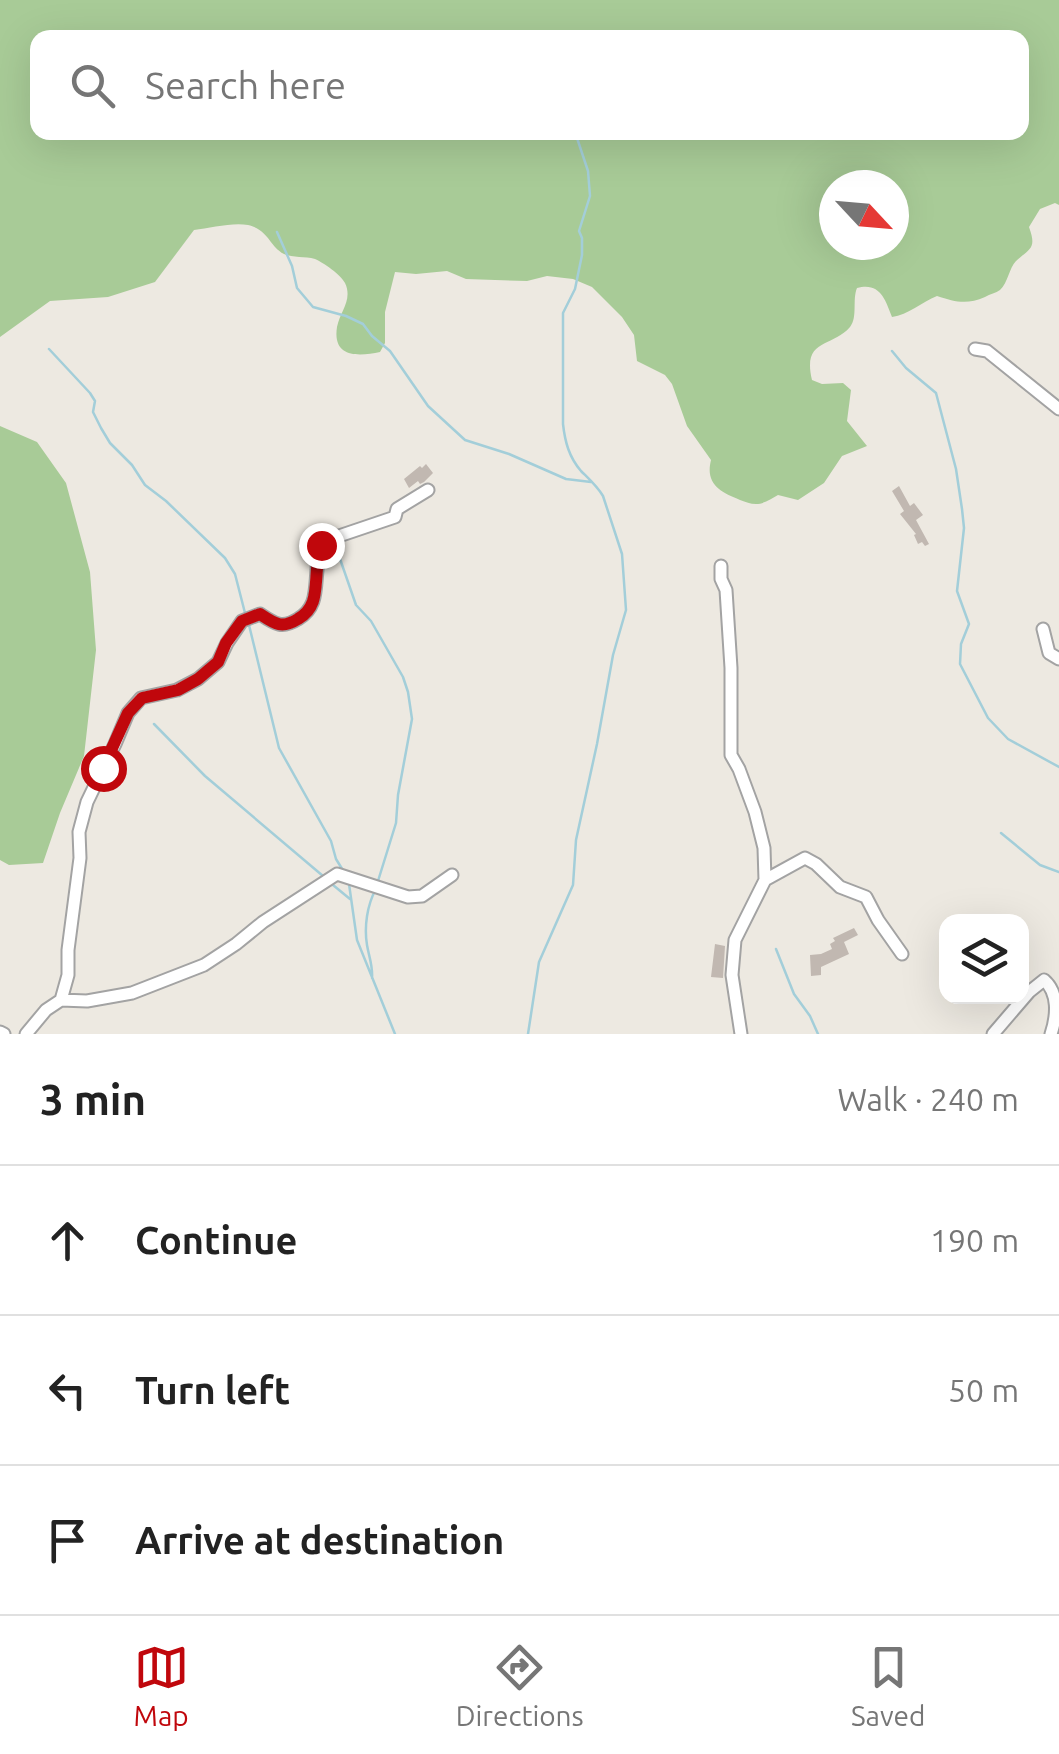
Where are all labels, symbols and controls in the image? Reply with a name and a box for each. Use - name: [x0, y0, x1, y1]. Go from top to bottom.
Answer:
- search box: [30, 30, 1029, 140]
- icon: search: [65, 58, 120, 113]
- text: Search here: [145, 64, 346, 106]
- north arrow: [819, 170, 909, 260]
- route end: [299, 523, 345, 569]
- route start: [81, 746, 127, 792]
- map controls: [939, 914, 1029, 1004]
- button: layers: [939, 914, 1029, 1004]
- text: 3 min: [40, 1076, 146, 1123]
- text: Walk · 240 m: [837, 1081, 1019, 1117]
- icon: ahead: [40, 1213, 95, 1268]
- text: Continue: [135, 1219, 297, 1261]
- text: 190 m: [930, 1222, 1019, 1258]
- icon: left: [40, 1363, 95, 1418]
- text: Turn left: [135, 1369, 290, 1411]
- text: 50 m: [948, 1372, 1019, 1408]
- icon: arrive: [40, 1513, 95, 1568]
- text: Arrive at destination: [135, 1519, 504, 1561]
- tab: Map: [134, 1640, 189, 1731]
- tab: Directions: [456, 1640, 584, 1731]
- tab: Saved: [851, 1640, 925, 1731]

